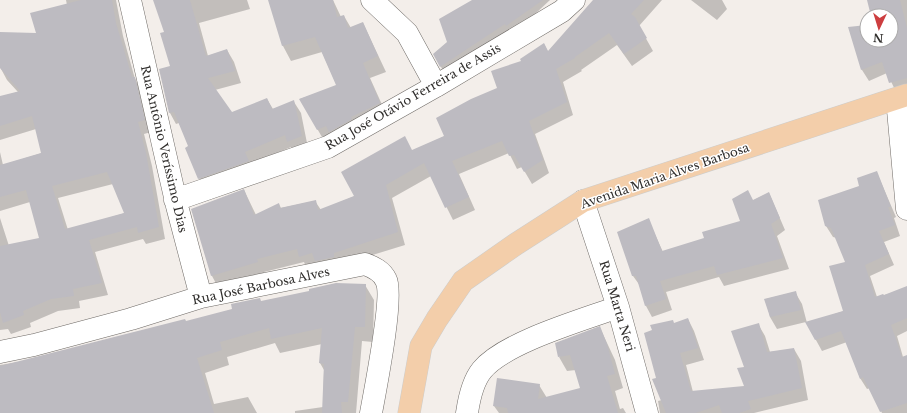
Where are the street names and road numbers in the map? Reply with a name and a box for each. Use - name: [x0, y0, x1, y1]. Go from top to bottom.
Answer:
- street label: Rua José Otávio Ferreira de Assis: [322, 40, 503, 153]
- street label: Rua Antônio Veríssimo Dias: [138, 64, 191, 234]
- street label: Avenida Maria Alves Barbosa: [578, 139, 751, 212]
- street label: Rua Marta Neri: [596, 258, 638, 353]
- street label: Rua José Barbosa Alves: [191, 264, 331, 307]

